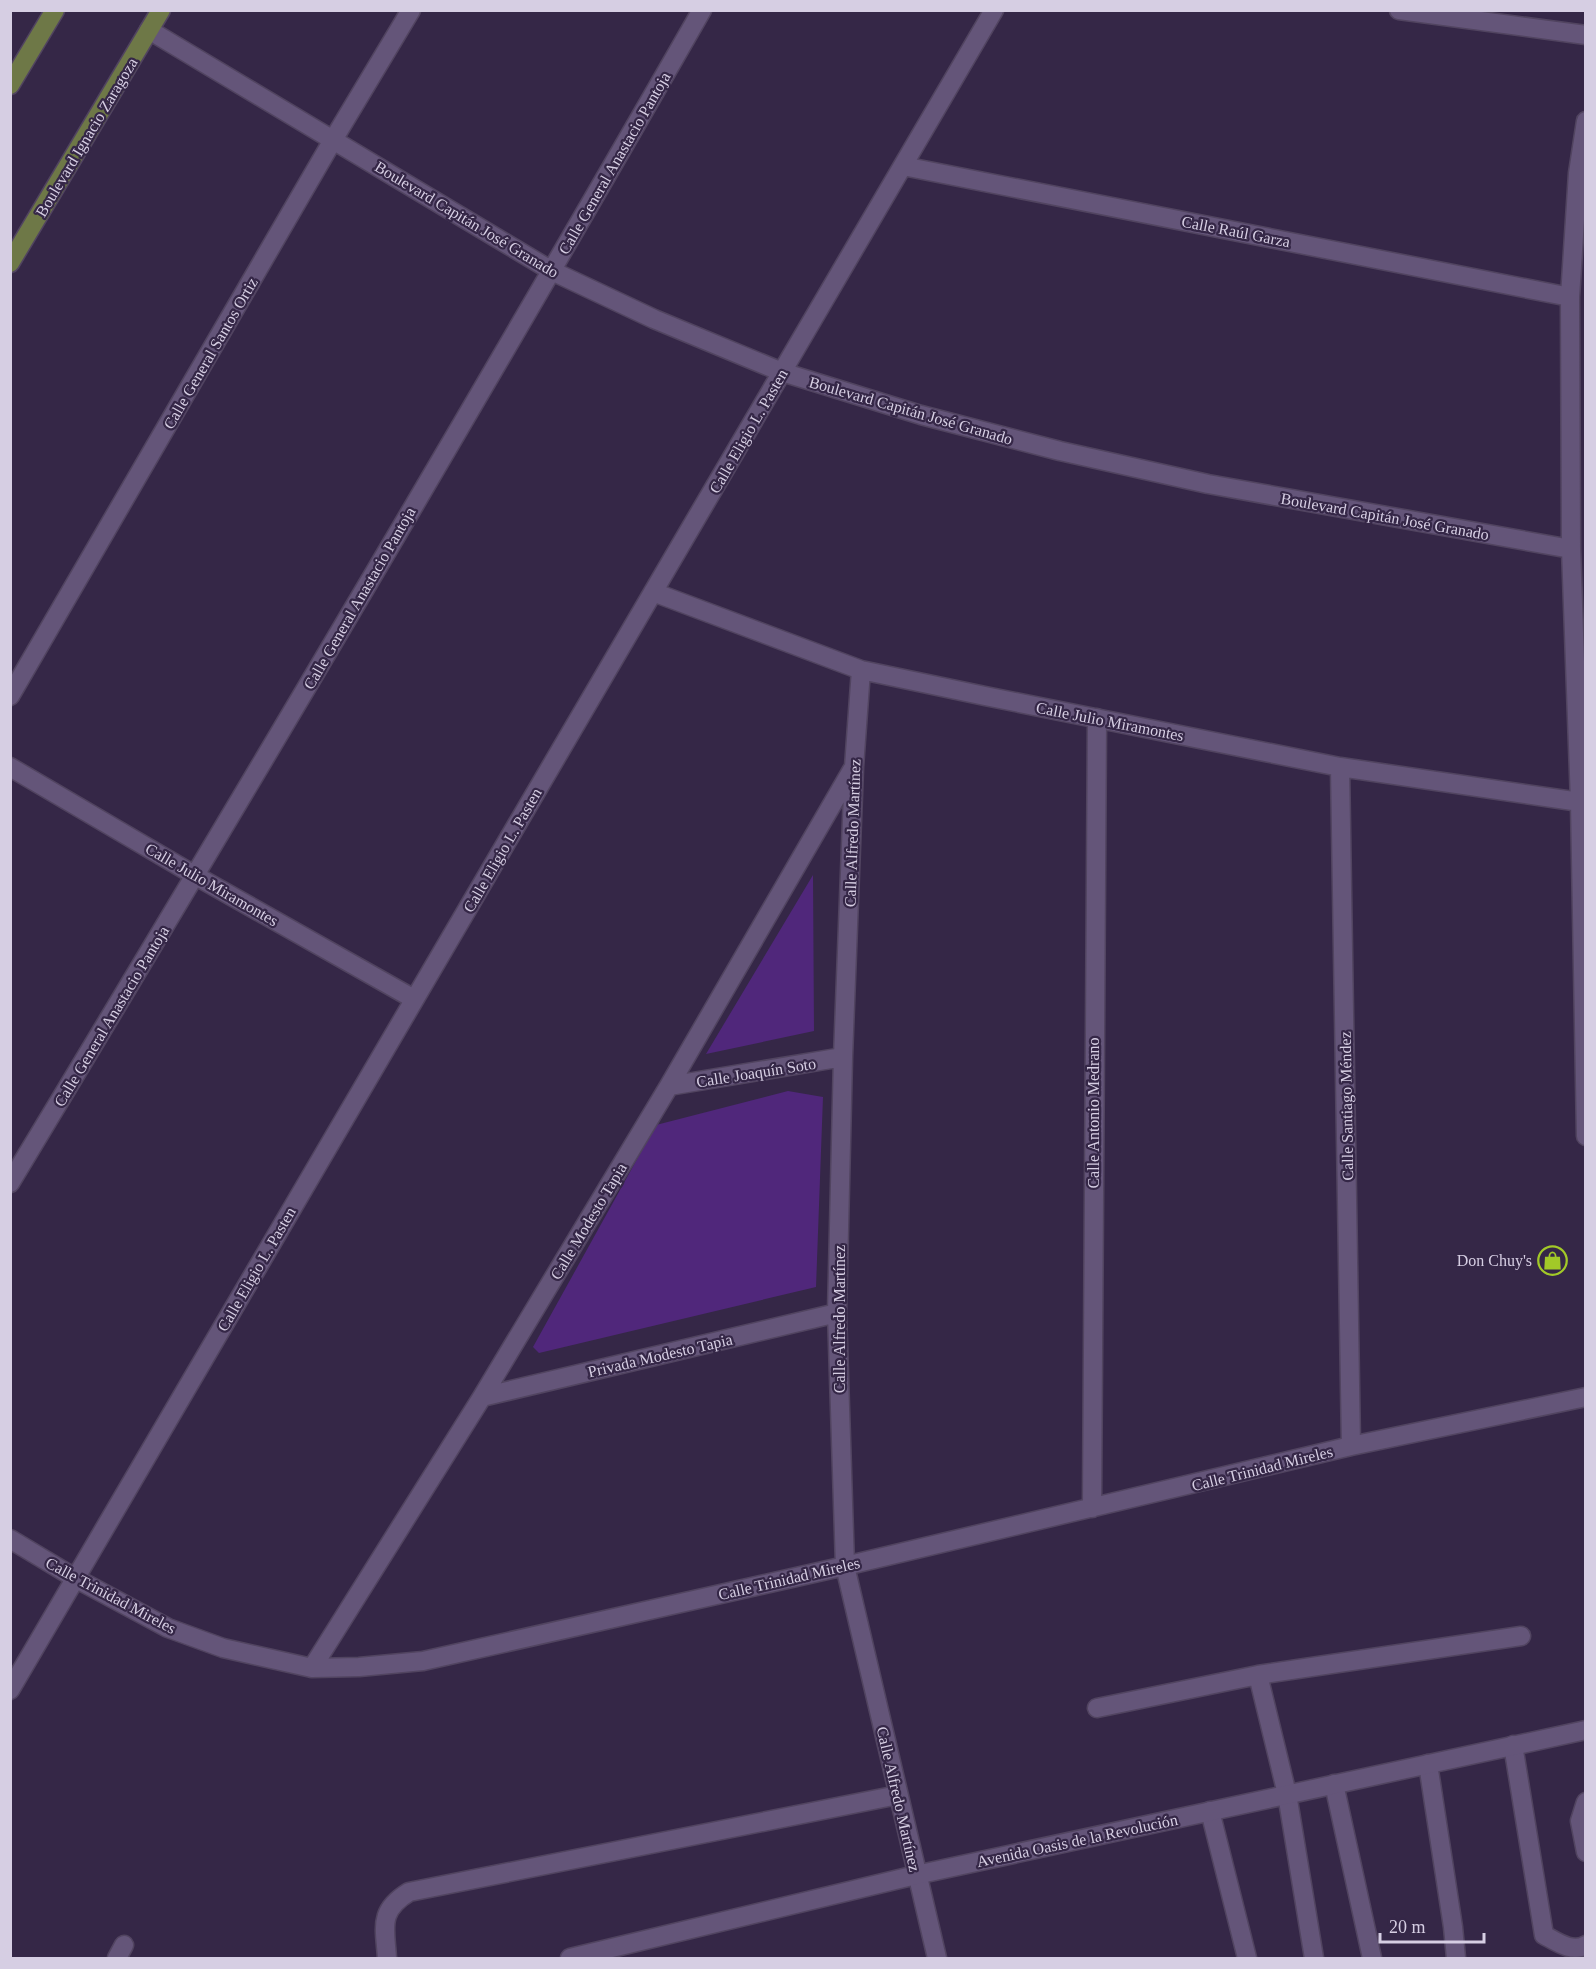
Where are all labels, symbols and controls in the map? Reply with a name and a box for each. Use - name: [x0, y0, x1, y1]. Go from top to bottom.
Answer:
- street label: Boulevard Ignacio Zaragoza: [32, 55, 141, 220]
- street label: Calle General Anastacio Pantoja: [555, 69, 675, 258]
- street label: Boulevard Capitán José Granado: [371, 158, 562, 282]
- street label: Calle Raúl Garza: [1180, 213, 1292, 250]
- street label: Calle General Santos Ortiz: [160, 275, 261, 432]
- street label: Calle Eligio L. Pasten: [706, 366, 792, 497]
- street label: Boulevard Capitán José Granado: [807, 373, 1015, 449]
- street label: Boulevard Capitán José Granado: [1279, 490, 1490, 544]
- street label: Calle General Anastacio Pantoja: [300, 504, 420, 693]
- street label: Calle Julio Miramontes: [1035, 699, 1185, 744]
- street label: Calle Alfredo Martínez: [841, 759, 864, 907]
- street label: Calle Eligio L. Pasten: [460, 785, 546, 916]
- street label: Calle Julio Miramontes: [142, 840, 281, 929]
- street label: Calle General Anastacio Pantoja: [51, 923, 173, 1110]
- street label: Calle Santiago Méndez: [1337, 1031, 1357, 1181]
- street label: Calle Antonio Medrano: [1085, 1037, 1102, 1189]
- street label: Calle Joaquín Soto: [695, 1055, 817, 1091]
- street label: Calle Modesto Tapia: [547, 1160, 631, 1283]
- street label: Calle Eligio L. Pasten: [214, 1204, 300, 1335]
- shop icon: Don Chuy's: [1537, 1244, 1569, 1276]
- street label: Calle Alfredo Martínez: [831, 1245, 848, 1393]
- place label: Don Chuy's: [1457, 1252, 1532, 1270]
- street label: Privada Modesto Tapia: [586, 1331, 734, 1381]
- street label: Calle Trinidad Mireles: [1190, 1443, 1334, 1494]
- street label: Calle Trinidad Mireles: [43, 1554, 179, 1637]
- street label: Calle Trinidad Mireles: [717, 1554, 862, 1603]
- street label: Calle Alfredo Martínez: [874, 1725, 923, 1873]
- street label: Avenida Oasis de la Revolución: [975, 1811, 1179, 1870]
- scale bar: [1380, 1906, 1484, 1944]
- text: 20 m: [1389, 1917, 1426, 1937]

